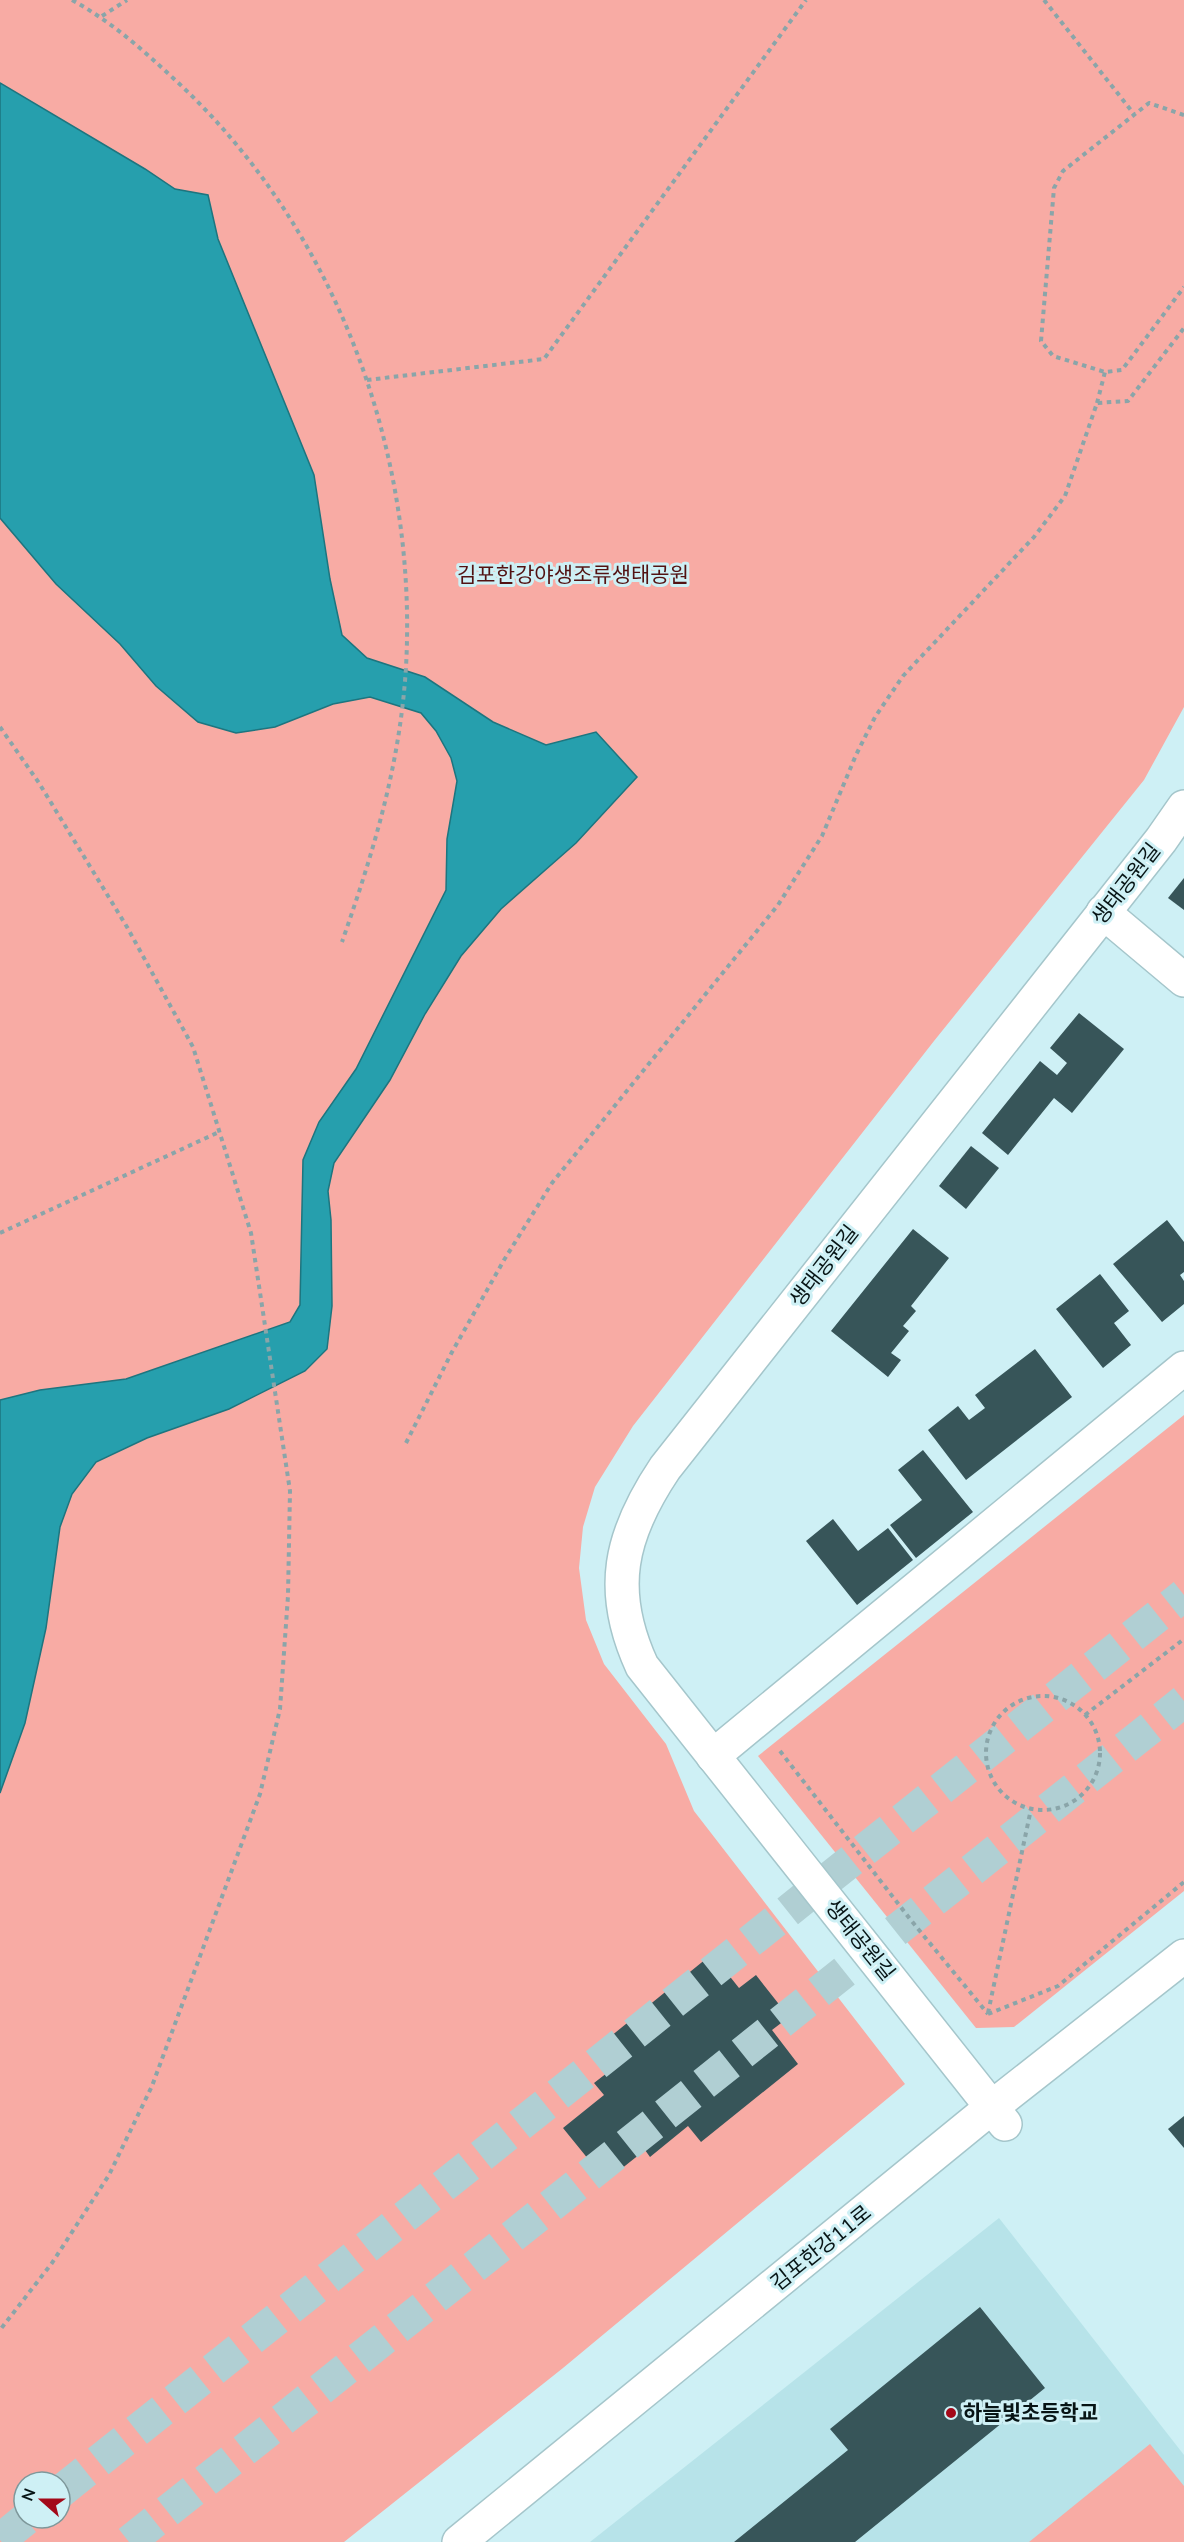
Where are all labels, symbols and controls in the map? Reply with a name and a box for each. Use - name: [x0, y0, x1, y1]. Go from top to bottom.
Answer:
- park label: 김포한강야생조류생태공원: [457, 561, 689, 589]
- street label: 생태공원길: [1085, 837, 1167, 931]
- street label: 생태공원길: [783, 1219, 865, 1313]
- street label: 생태공원길: [819, 1894, 901, 1986]
- street label: 김포한강11로: [765, 2199, 877, 2297]
- place label: 하늘빛초등학교: [963, 2399, 1098, 2427]
- marker: 하늘빛초등학교: [944, 2406, 958, 2420]
- north arrow: [12, 2470, 72, 2530]
- text: N: [17, 2485, 41, 2505]

